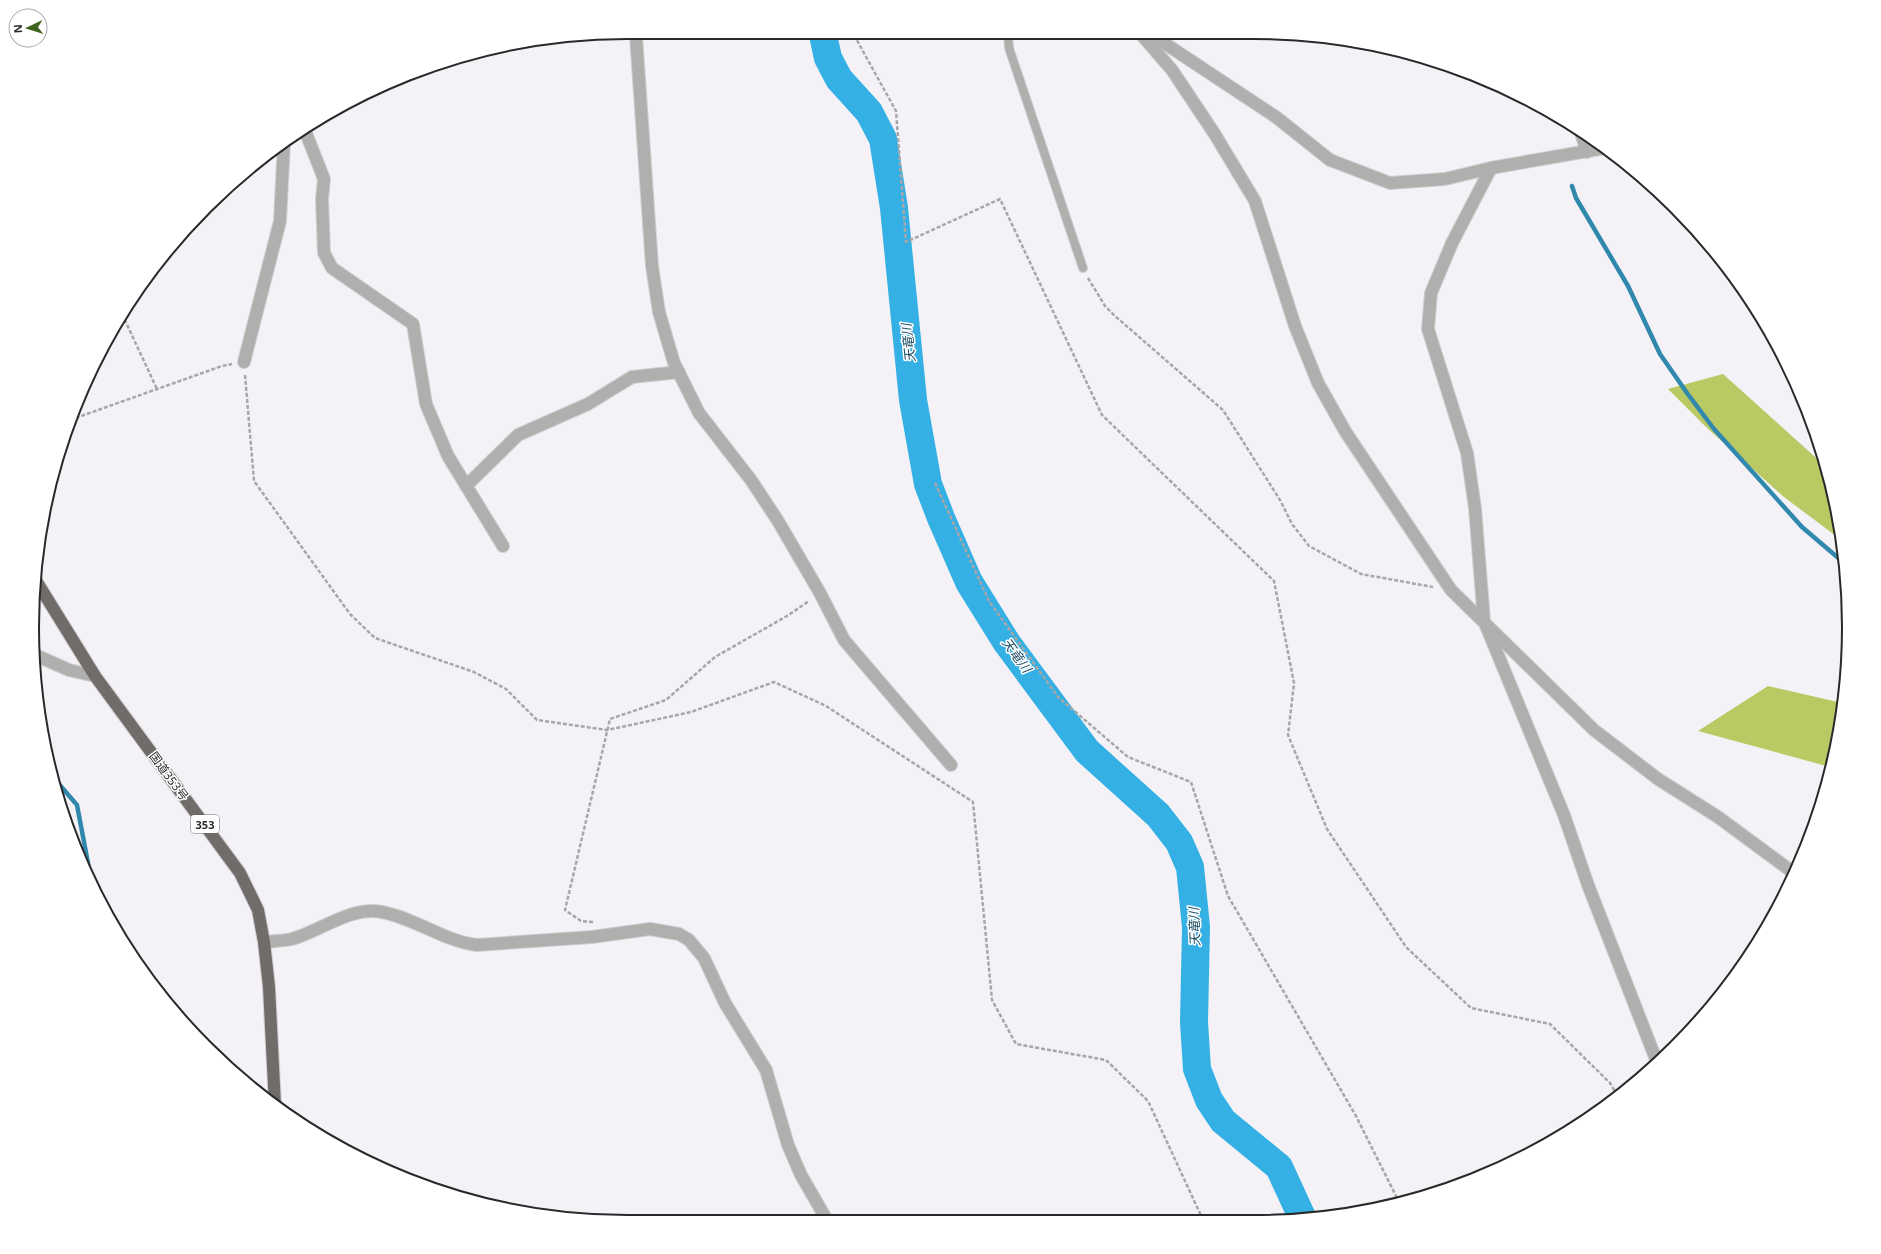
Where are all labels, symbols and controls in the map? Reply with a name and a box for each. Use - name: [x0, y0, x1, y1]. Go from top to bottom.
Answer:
- north arrow: [8, 8, 48, 48]
- text: N: [10, 24, 25, 34]
- water label: 天竜川: [897, 321, 919, 363]
- water label: 天竜川: [998, 634, 1037, 678]
- street label: 国道353号: [145, 748, 193, 804]
- road number: 353: [191, 815, 219, 833]
- water label: 天竜川: [1184, 905, 1204, 947]

